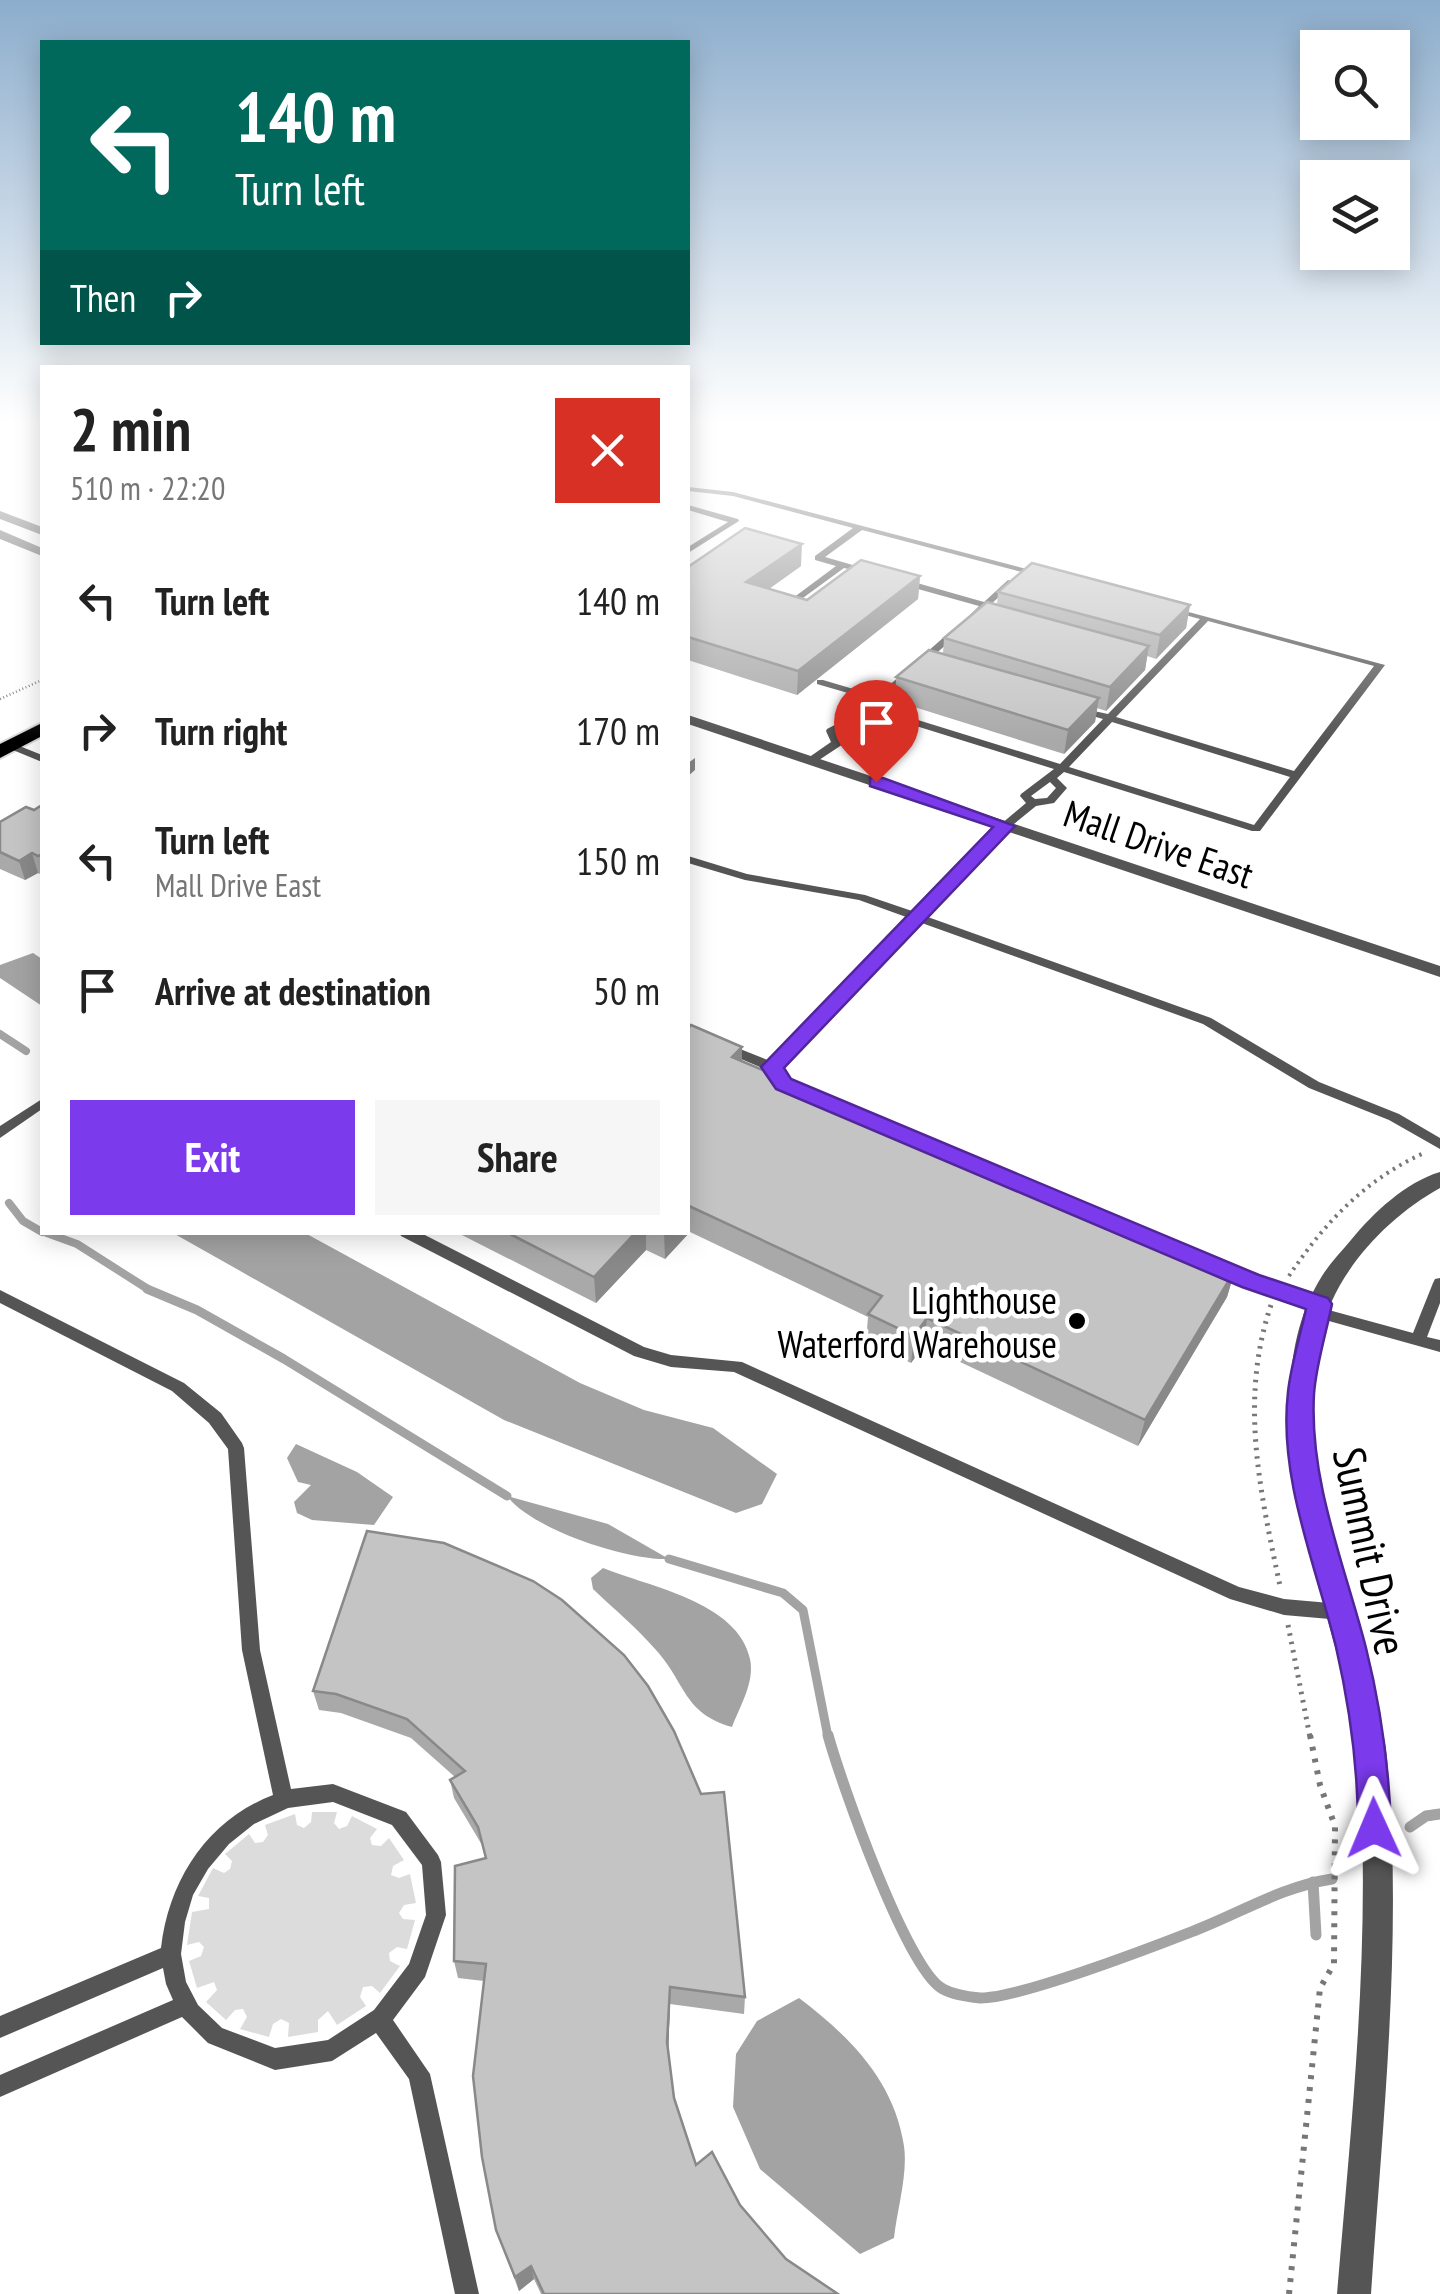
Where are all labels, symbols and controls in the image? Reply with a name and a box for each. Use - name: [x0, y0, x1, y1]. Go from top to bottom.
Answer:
- map controls: [1300, 30, 1410, 270]
- button: search: [1300, 30, 1410, 140]
- text: 140 m: [235, 71, 396, 161]
- icon: left: [70, 80, 200, 210]
- text: Turn left: [235, 159, 365, 217]
- button: layers: [1300, 160, 1410, 270]
- icon: right: [156, 270, 211, 325]
- text: Then: [70, 273, 136, 322]
- text: 2 min: [70, 390, 191, 468]
- button: close: [555, 398, 660, 503]
- text: 510 m · 22:20: [70, 467, 225, 509]
- icon: left: [70, 573, 125, 628]
- text: Turn left: [155, 576, 269, 625]
- text: 140 m: [576, 576, 660, 625]
- pin: [834, 680, 919, 783]
- icon: arrive: [849, 695, 904, 750]
- icon: right: [70, 703, 125, 758]
- text: Turn right: [155, 706, 287, 755]
- text: 170 m: [576, 706, 660, 755]
- street label: Mall Drive East: [1058, 788, 1261, 898]
- text: Turn left: [155, 815, 269, 864]
- icon: left: [70, 833, 125, 888]
- text: 150 m: [576, 836, 660, 885]
- text: Mall Drive East: [155, 864, 321, 906]
- icon: arrive: [70, 963, 125, 1018]
- text: Arrive at destination: [155, 966, 431, 1015]
- text: 50 m: [593, 966, 660, 1015]
- button: Exit: [70, 1100, 355, 1215]
- button: Share: [375, 1100, 660, 1215]
- place label: Lighthouse Waterford Warehouse: [777, 1275, 1057, 1368]
- marker: Lighthouse Waterford Warehouse: [1066, 1310, 1088, 1332]
- street label: Summit Drive: [1321, 1442, 1421, 1660]
- position arrow: [1322, 1776, 1426, 1880]

